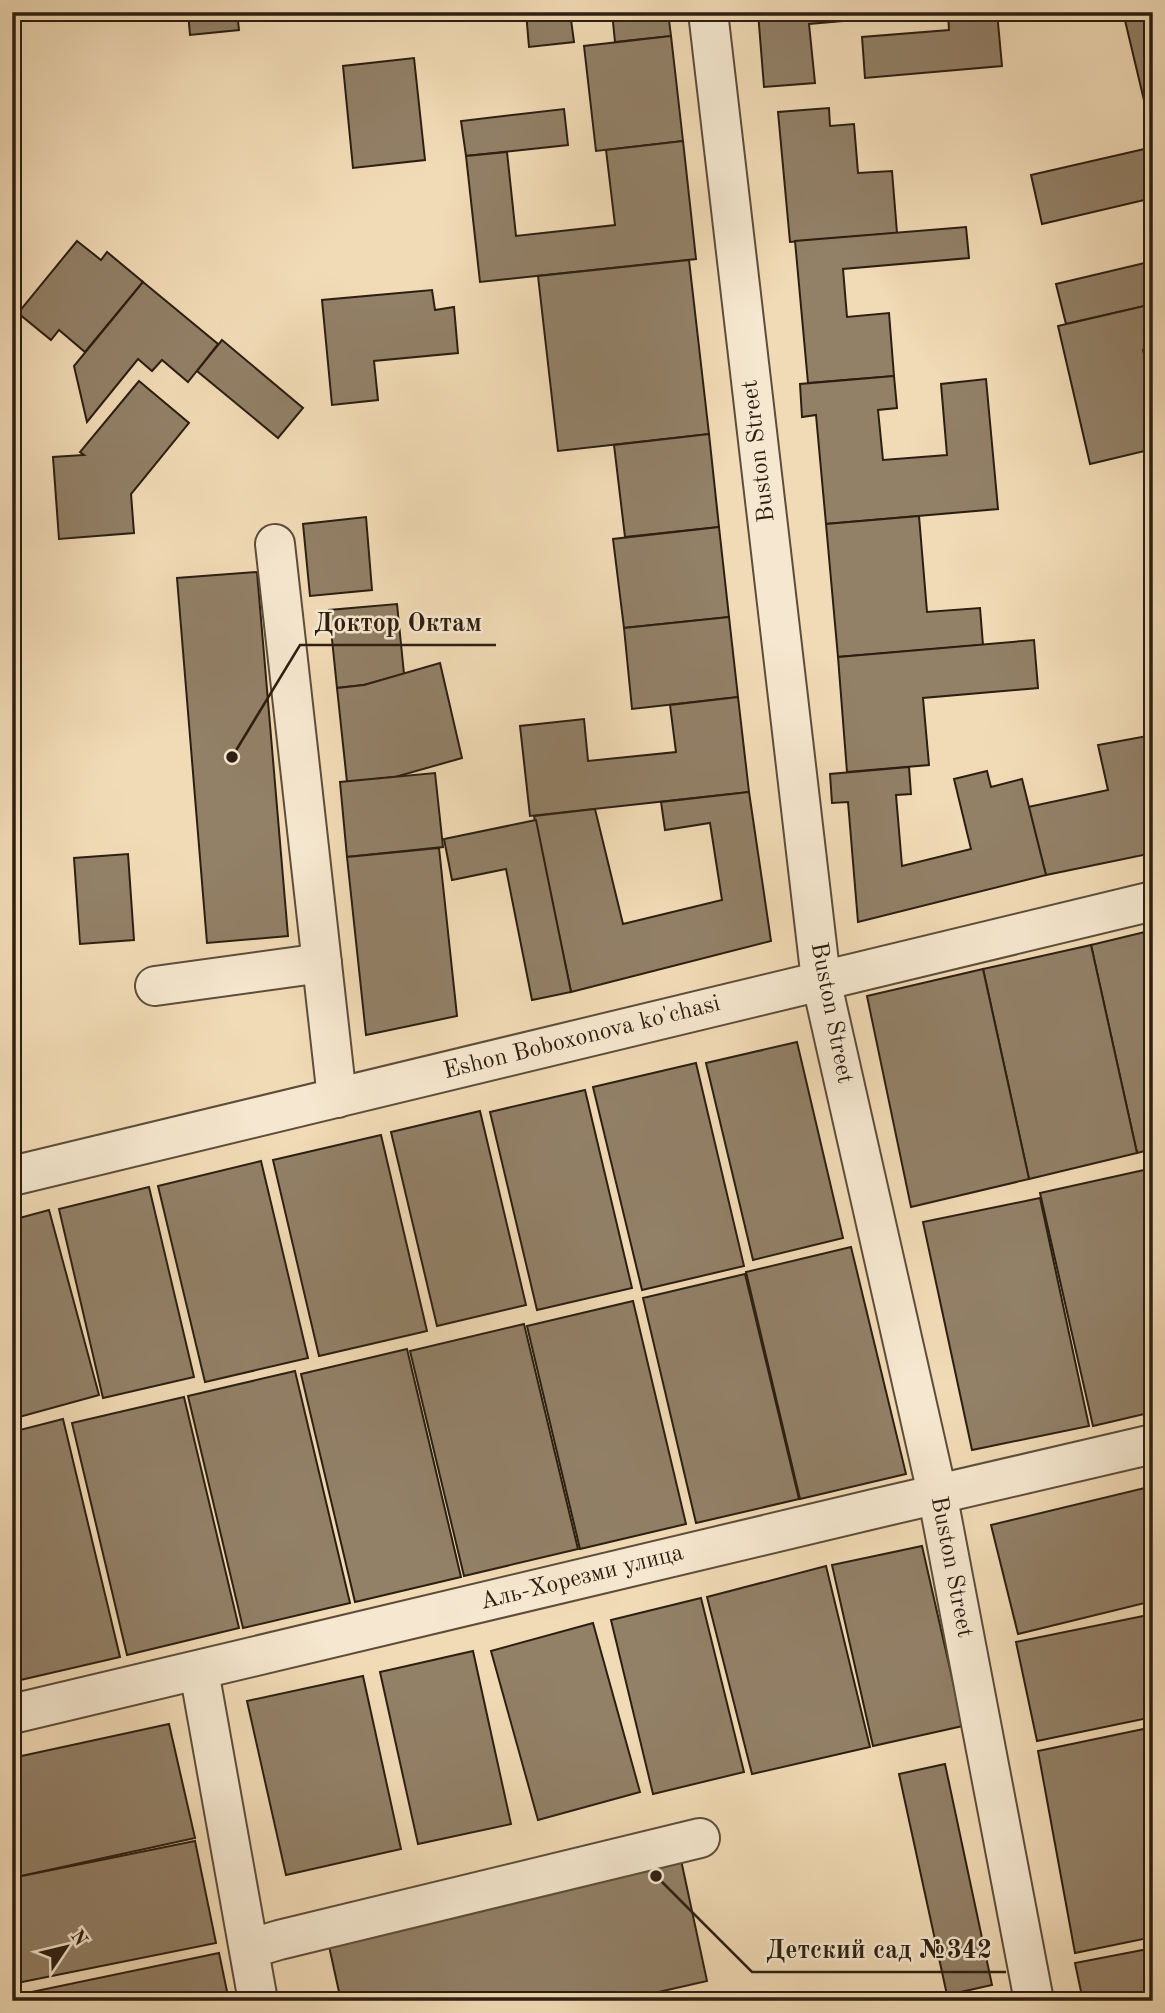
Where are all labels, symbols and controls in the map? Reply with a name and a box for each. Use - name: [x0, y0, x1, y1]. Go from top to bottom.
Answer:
- street label: Buston Street: [738, 378, 780, 524]
- callout: Доктор Октам: [300, 598, 496, 645]
- text: Доктор Октам: [314, 611, 482, 637]
- street label: Buston Street: [806, 940, 856, 1086]
- street label: Eshon Boboxonova ko'chasi: [441, 992, 723, 1084]
- street label: Buston Street: [926, 1494, 976, 1640]
- street label: Аль-Хорезми улица: [478, 1541, 686, 1615]
- north arrow: [32, 1912, 102, 1982]
- callout: Детский сад №342: [752, 1925, 1006, 1972]
- text: N: [66, 1927, 90, 1950]
- text: Детский сад №342: [766, 1938, 992, 1964]

